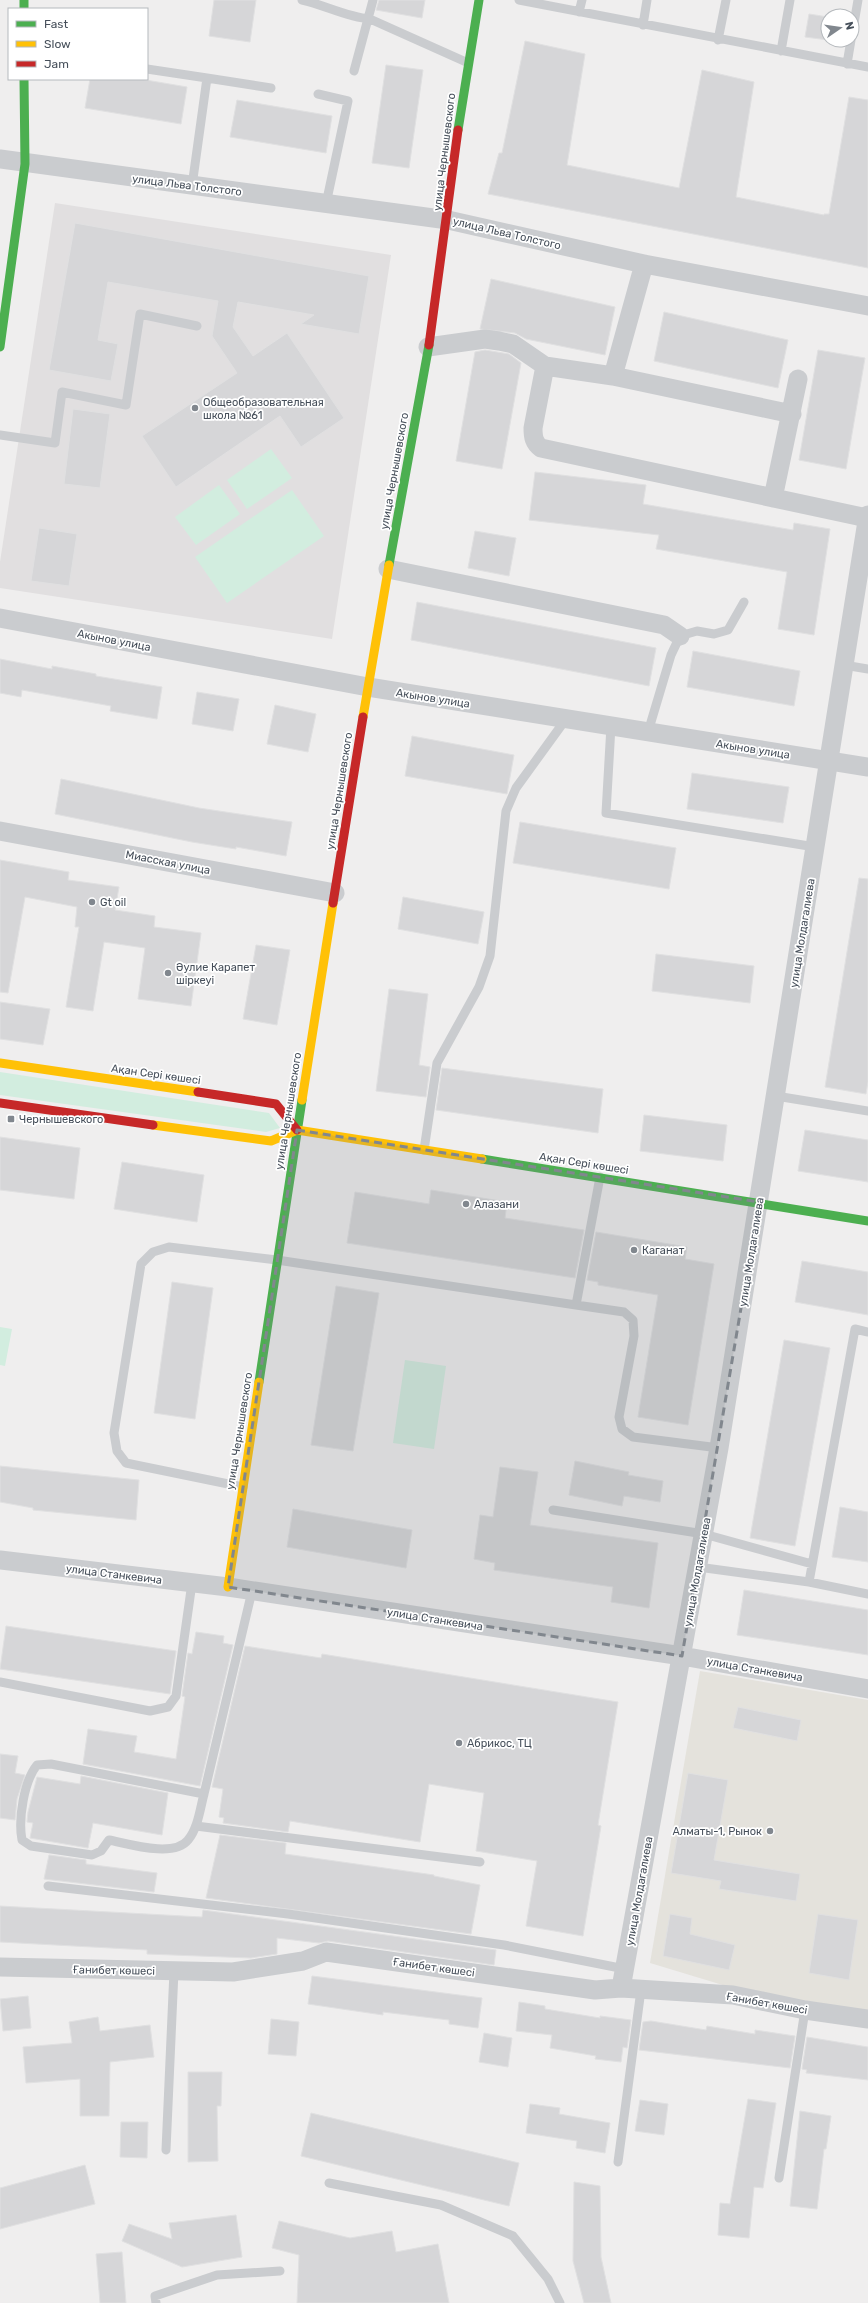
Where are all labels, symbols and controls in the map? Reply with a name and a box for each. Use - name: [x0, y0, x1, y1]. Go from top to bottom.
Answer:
- legend: [8, 8, 148, 80]
- north arrow: [820, 8, 860, 48]
- text: Fast: [44, 17, 68, 31]
- text: N: [842, 21, 856, 31]
- text: Slow: [44, 37, 71, 51]
- text: Jam: [44, 57, 69, 71]
- street label: улица Чернышевского: [431, 92, 458, 212]
- street label: улица Льва Толстого: [131, 172, 243, 199]
- street label: улица Льва Толстого: [452, 215, 562, 252]
- place label: Общеобразовательная школа №61: [203, 396, 324, 422]
- marker: Общеобразовательная школа №61: [190, 403, 200, 413]
- street label: улица Чернышевского: [378, 412, 411, 531]
- street label: Акынов улица: [76, 627, 152, 654]
- street label: Акынов улица: [395, 686, 471, 711]
- street label: улица Чернышевского: [324, 731, 355, 851]
- street label: Акынов улица: [715, 737, 791, 762]
- street label: Миасская улица: [124, 848, 211, 877]
- street label: улица Молдагалиева: [787, 877, 818, 989]
- place label: Gt oil: [100, 896, 126, 909]
- marker: Gt oil: [87, 897, 97, 907]
- place label: Әулие Карапет шіркеуі: [176, 961, 255, 987]
- marker: Әулие Карапет шіркеуі: [163, 968, 173, 978]
- street label: улица Чернышевского: [273, 1051, 304, 1171]
- street label: Ақан Сері көшесі: [110, 1062, 201, 1087]
- place label: Чернышевского: [19, 1113, 103, 1126]
- marker: Чернышевского: [6, 1114, 16, 1124]
- street label: Ақан Сері көшесі: [538, 1150, 629, 1177]
- street label: улица Молдагалиева: [736, 1196, 767, 1308]
- place label: Алазани: [474, 1198, 519, 1211]
- marker: Алазани: [461, 1199, 471, 1209]
- place label: Каганат: [642, 1244, 685, 1257]
- marker: Каганат: [629, 1245, 639, 1255]
- street label: улица Чернышевского: [224, 1371, 255, 1491]
- street label: улица Молдагалиева: [681, 1516, 713, 1628]
- street label: улица Станкевича: [65, 1562, 163, 1587]
- street label: улица Станкевича: [386, 1605, 484, 1633]
- street label: улица Станкевича: [706, 1655, 804, 1684]
- place label: Абрикос, ТЦ: [467, 1737, 532, 1750]
- marker: Абрикос, ТЦ: [454, 1738, 464, 1748]
- place label: Алматы-1, Рынок: [672, 1825, 762, 1838]
- marker: Алматы-1, Рынок: [765, 1826, 775, 1836]
- street label: улица Молдагалиева: [623, 1835, 655, 1947]
- street label: Ғанибет көшесі: [392, 1955, 475, 1980]
- street label: Ғанибет көшесі: [73, 1963, 155, 1978]
- street label: Ғанибет көшесі: [725, 1990, 808, 2017]

